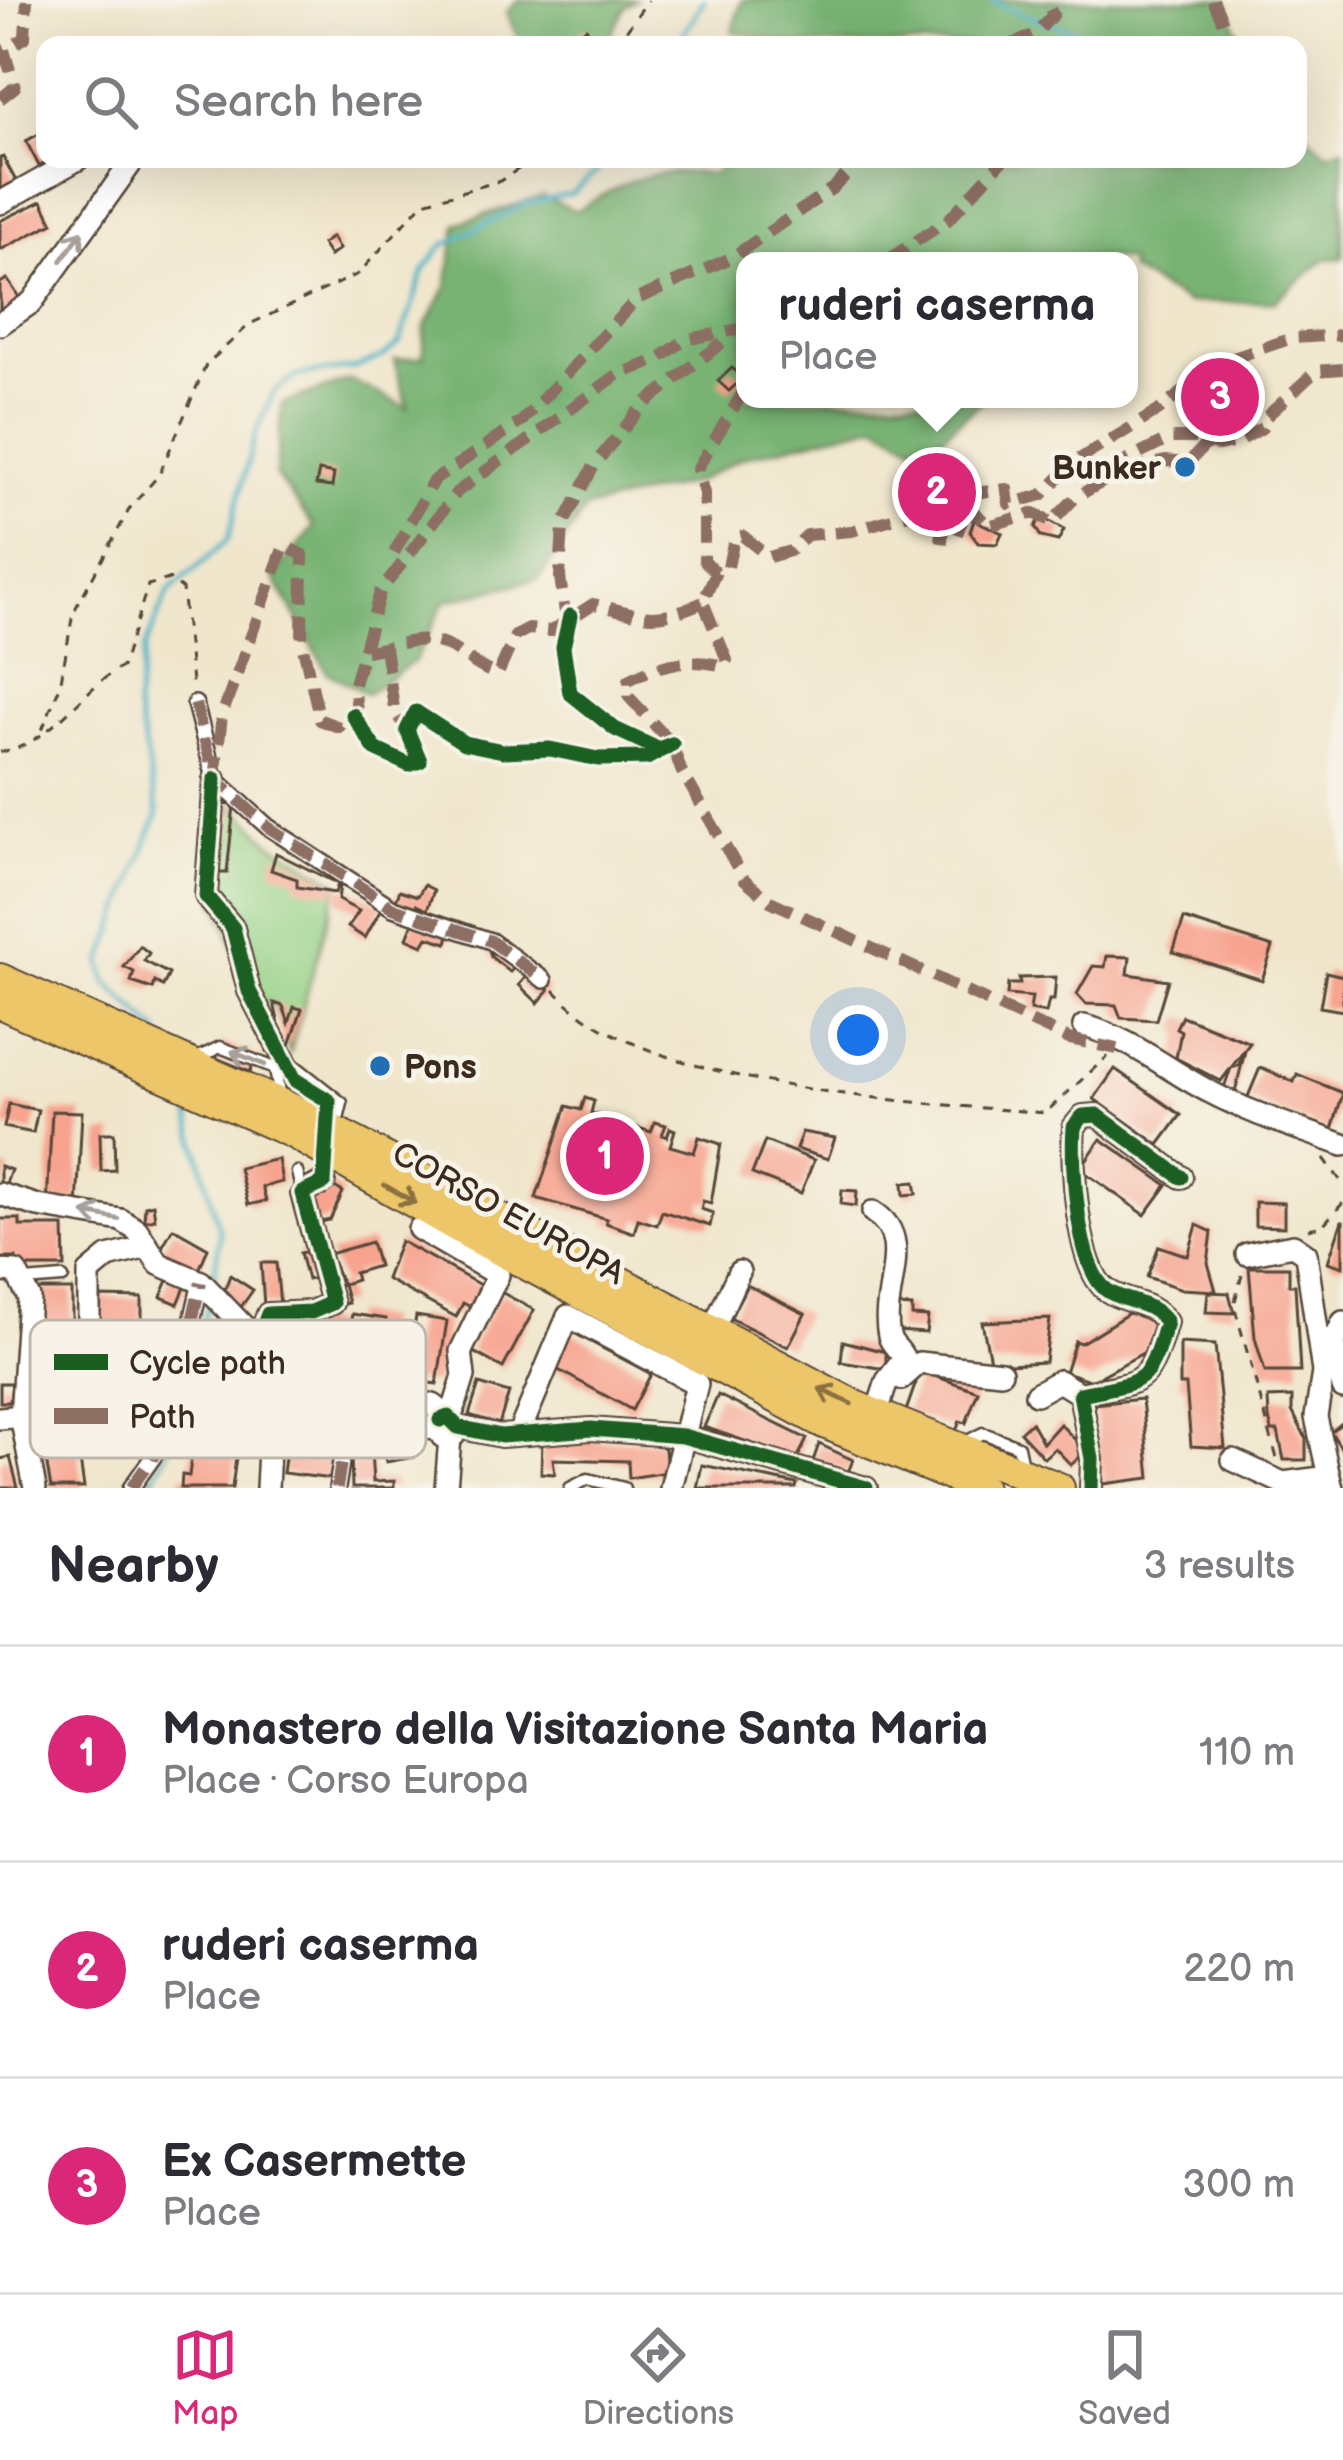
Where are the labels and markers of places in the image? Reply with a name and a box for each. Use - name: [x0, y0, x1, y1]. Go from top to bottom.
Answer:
- pin: 3: [1181, 352, 1259, 442]
- pin: 2: [898, 447, 976, 537]
- place label: Bunker: [1052, 449, 1162, 489]
- marker: Bunker: [1172, 454, 1198, 480]
- place label: Pons: [404, 1048, 477, 1088]
- marker: Pons: [367, 1053, 393, 1079]
- pin: 1: [566, 1111, 644, 1201]

